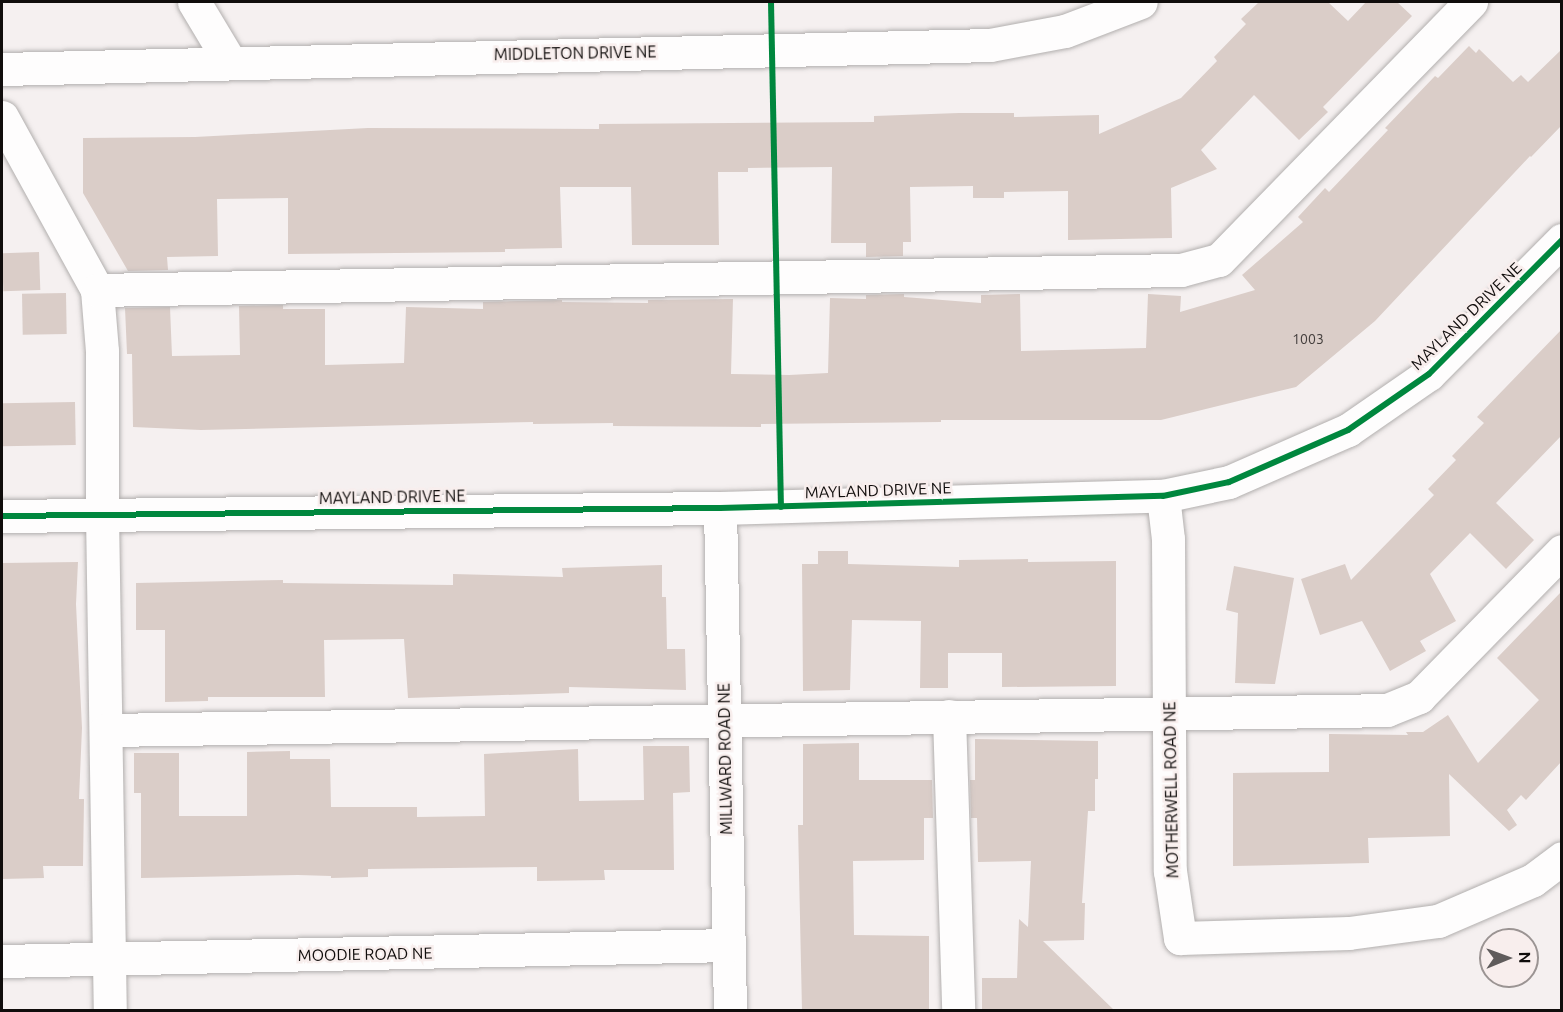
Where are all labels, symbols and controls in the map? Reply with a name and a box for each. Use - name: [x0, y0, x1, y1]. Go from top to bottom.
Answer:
- street label: MIDDLETON DRIVE NE: [494, 42, 656, 64]
- street label: MAYLAND DRIVE NE: [1407, 258, 1525, 374]
- house number: 1003: [1292, 331, 1324, 347]
- street label: MAYLAND DRIVE NE: [805, 478, 951, 502]
- street label: MAYLAND DRIVE NE: [319, 486, 465, 508]
- street label: MILLWARD ROAD NE: [714, 683, 736, 835]
- street label: MOTHERWELL ROAD NE: [1160, 701, 1182, 879]
- north arrow: [1479, 928, 1539, 988]
- street label: MOODIE ROAD NE: [297, 943, 433, 965]
- text: N: [1516, 952, 1534, 964]

